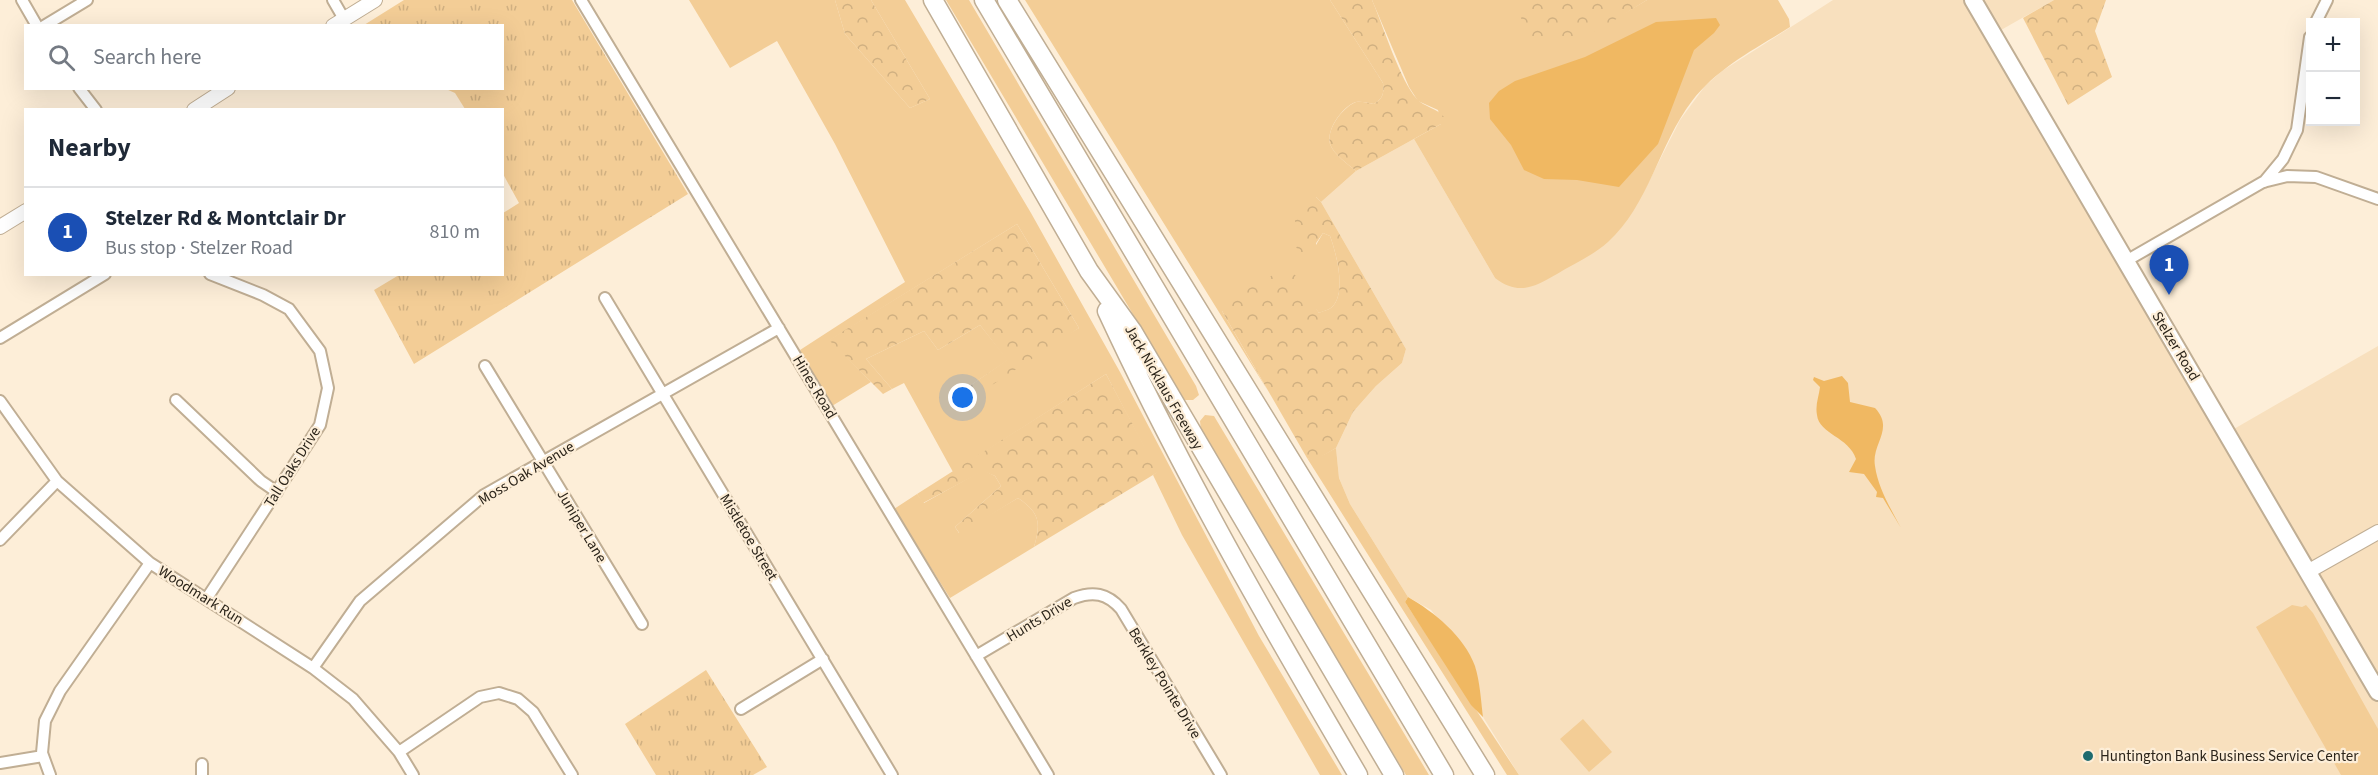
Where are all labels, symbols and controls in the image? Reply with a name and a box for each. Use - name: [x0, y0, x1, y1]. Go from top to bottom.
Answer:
- map controls: [2306, 18, 2360, 126]
- button: +: [2306, 18, 2360, 72]
- search box: [24, 24, 504, 90]
- icon: search: [45, 41, 78, 74]
- text: Search here: [93, 41, 201, 73]
- button: −: [2306, 72, 2360, 126]
- text: Nearby: [48, 129, 131, 166]
- text: Stelzer Rd & Montclair Dr: [105, 202, 346, 234]
- text: 1: [62, 218, 73, 246]
- text: 810 m: [430, 218, 480, 246]
- text: Bus stop · Stelzer Road: [105, 234, 293, 262]
- pin: 1: [2150, 246, 2188, 295]
- street label: Stelzer Road: [2147, 307, 2205, 385]
- street label: Jack Nicklaus Freeway: [1119, 321, 1208, 453]
- street label: Hines Road: [787, 352, 842, 423]
- your location: [948, 383, 977, 412]
- street label: Tall Oaks Drive: [259, 423, 326, 512]
- street label: Moss Oak Avenue: [474, 436, 578, 510]
- street label: Juniper Lane: [552, 486, 612, 567]
- street label: Mistletoe Street: [714, 490, 783, 585]
- street label: Woodmark Run: [154, 561, 247, 630]
- street label: Hunts Drive: [1003, 592, 1076, 647]
- street label: Berkley Pointe Drive: [1123, 624, 1206, 743]
- place label: Huntington Bank Business Service Center: [2100, 746, 2359, 767]
- marker: Huntington Bank Business Service Center: [2081, 749, 2095, 763]

